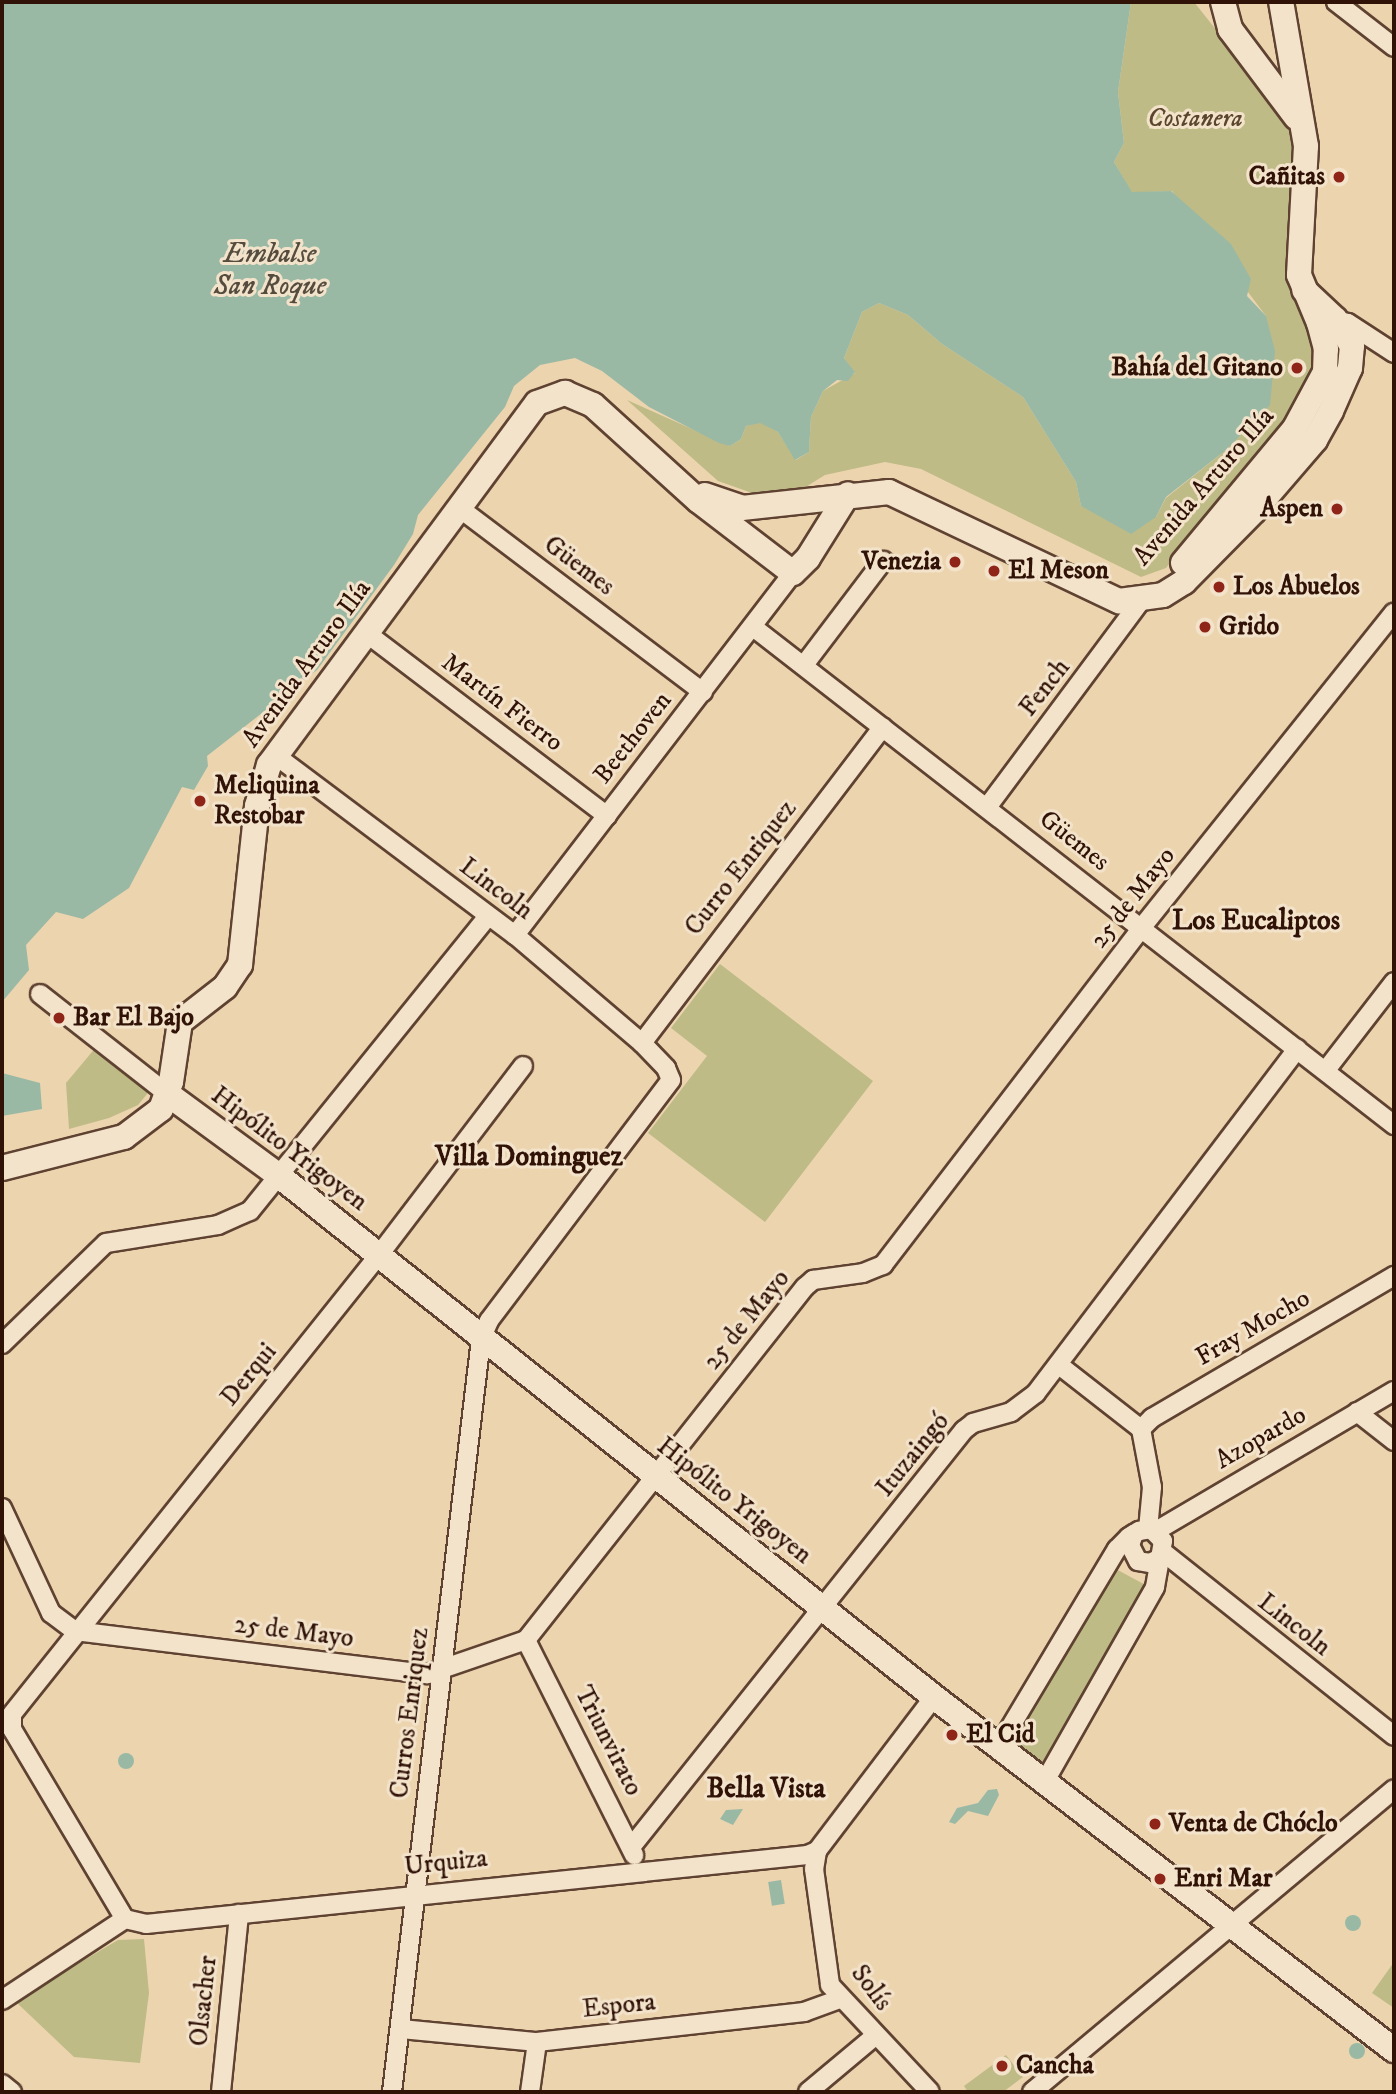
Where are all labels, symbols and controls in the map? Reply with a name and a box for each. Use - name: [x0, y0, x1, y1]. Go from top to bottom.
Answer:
- park label: Costanera: [1147, 103, 1243, 135]
- place label: Cañitas: [1248, 161, 1325, 193]
- marker: Cañitas: [1331, 169, 1347, 185]
- water label: Embalse San Roque: [214, 237, 326, 303]
- place label: Bahía del Gitano: [1111, 352, 1283, 384]
- marker: Bahía del Gitano: [1289, 360, 1305, 376]
- street label: Avenida Arturo Ilía: [1127, 402, 1281, 572]
- place label: Aspen: [1260, 493, 1323, 525]
- marker: Aspen: [1329, 501, 1345, 517]
- street label: Güemes: [538, 529, 620, 603]
- place label: Venezia: [862, 546, 941, 578]
- marker: Venezia: [947, 554, 963, 570]
- place label: El Meson: [1008, 555, 1109, 587]
- marker: El Meson: [986, 563, 1002, 579]
- place label: Los Abuelos: [1233, 571, 1360, 603]
- street label: Avenida Arturo Ilía: [236, 574, 378, 754]
- marker: Los Abuelos: [1211, 579, 1227, 595]
- place label: Grido: [1219, 611, 1279, 643]
- marker: Grido: [1197, 619, 1213, 635]
- street label: Martín Fierro: [435, 647, 569, 759]
- street label: Fench: [1013, 653, 1077, 723]
- street label: Beethoven: [587, 686, 679, 790]
- place label: Meliquina Restobar: [214, 770, 319, 832]
- marker: Meliquina Restobar: [192, 793, 208, 809]
- street label: Curro Enriquez: [678, 794, 804, 942]
- street label: Güemes: [1033, 804, 1115, 878]
- street label: 25 de Mayo: [1084, 841, 1182, 955]
- street label: Lincoln: [453, 851, 539, 927]
- district label: Los Eucaliptos: [1172, 904, 1340, 938]
- place label: Bar El Bajo: [73, 1002, 194, 1034]
- marker: Bar El Bajo: [51, 1010, 67, 1026]
- street label: Hipólito Yrigoyen: [204, 1080, 374, 1218]
- district label: Villa Dominguez: [435, 1140, 623, 1174]
- street label: 25 de Mayo: [697, 1264, 797, 1376]
- street label: Fray Mocho: [1190, 1283, 1316, 1373]
- street label: Derqui: [214, 1337, 284, 1413]
- street label: Azopardo: [1210, 1400, 1312, 1476]
- street label: Ituzaingó: [870, 1407, 956, 1503]
- street label: Hipólito Yrigoyen: [650, 1431, 818, 1571]
- street label: Lincoln: [1251, 1587, 1337, 1663]
- street label: 25 de Mayo: [233, 1609, 355, 1655]
- street label: Curros Enriquez: [384, 1626, 436, 1800]
- street label: Triunvirato: [567, 1681, 649, 1801]
- place label: El Cid: [966, 1719, 1035, 1751]
- marker: El Cid: [944, 1727, 960, 1743]
- district label: Bella Vista: [707, 1772, 825, 1806]
- place label: Venta de Chóclo: [1169, 1808, 1338, 1840]
- marker: Venta de Chóclo: [1147, 1816, 1163, 1832]
- street label: Urquiza: [403, 1843, 489, 1883]
- place label: Enri Mar: [1174, 1863, 1272, 1895]
- marker: Enri Mar: [1152, 1871, 1168, 1887]
- street label: Olsacher: [184, 1954, 224, 2048]
- street label: Solís: [844, 1959, 898, 2017]
- street label: Espora: [581, 1987, 657, 2025]
- place label: Cancha: [1016, 2050, 1094, 2082]
- marker: Cancha: [994, 2058, 1010, 2074]

